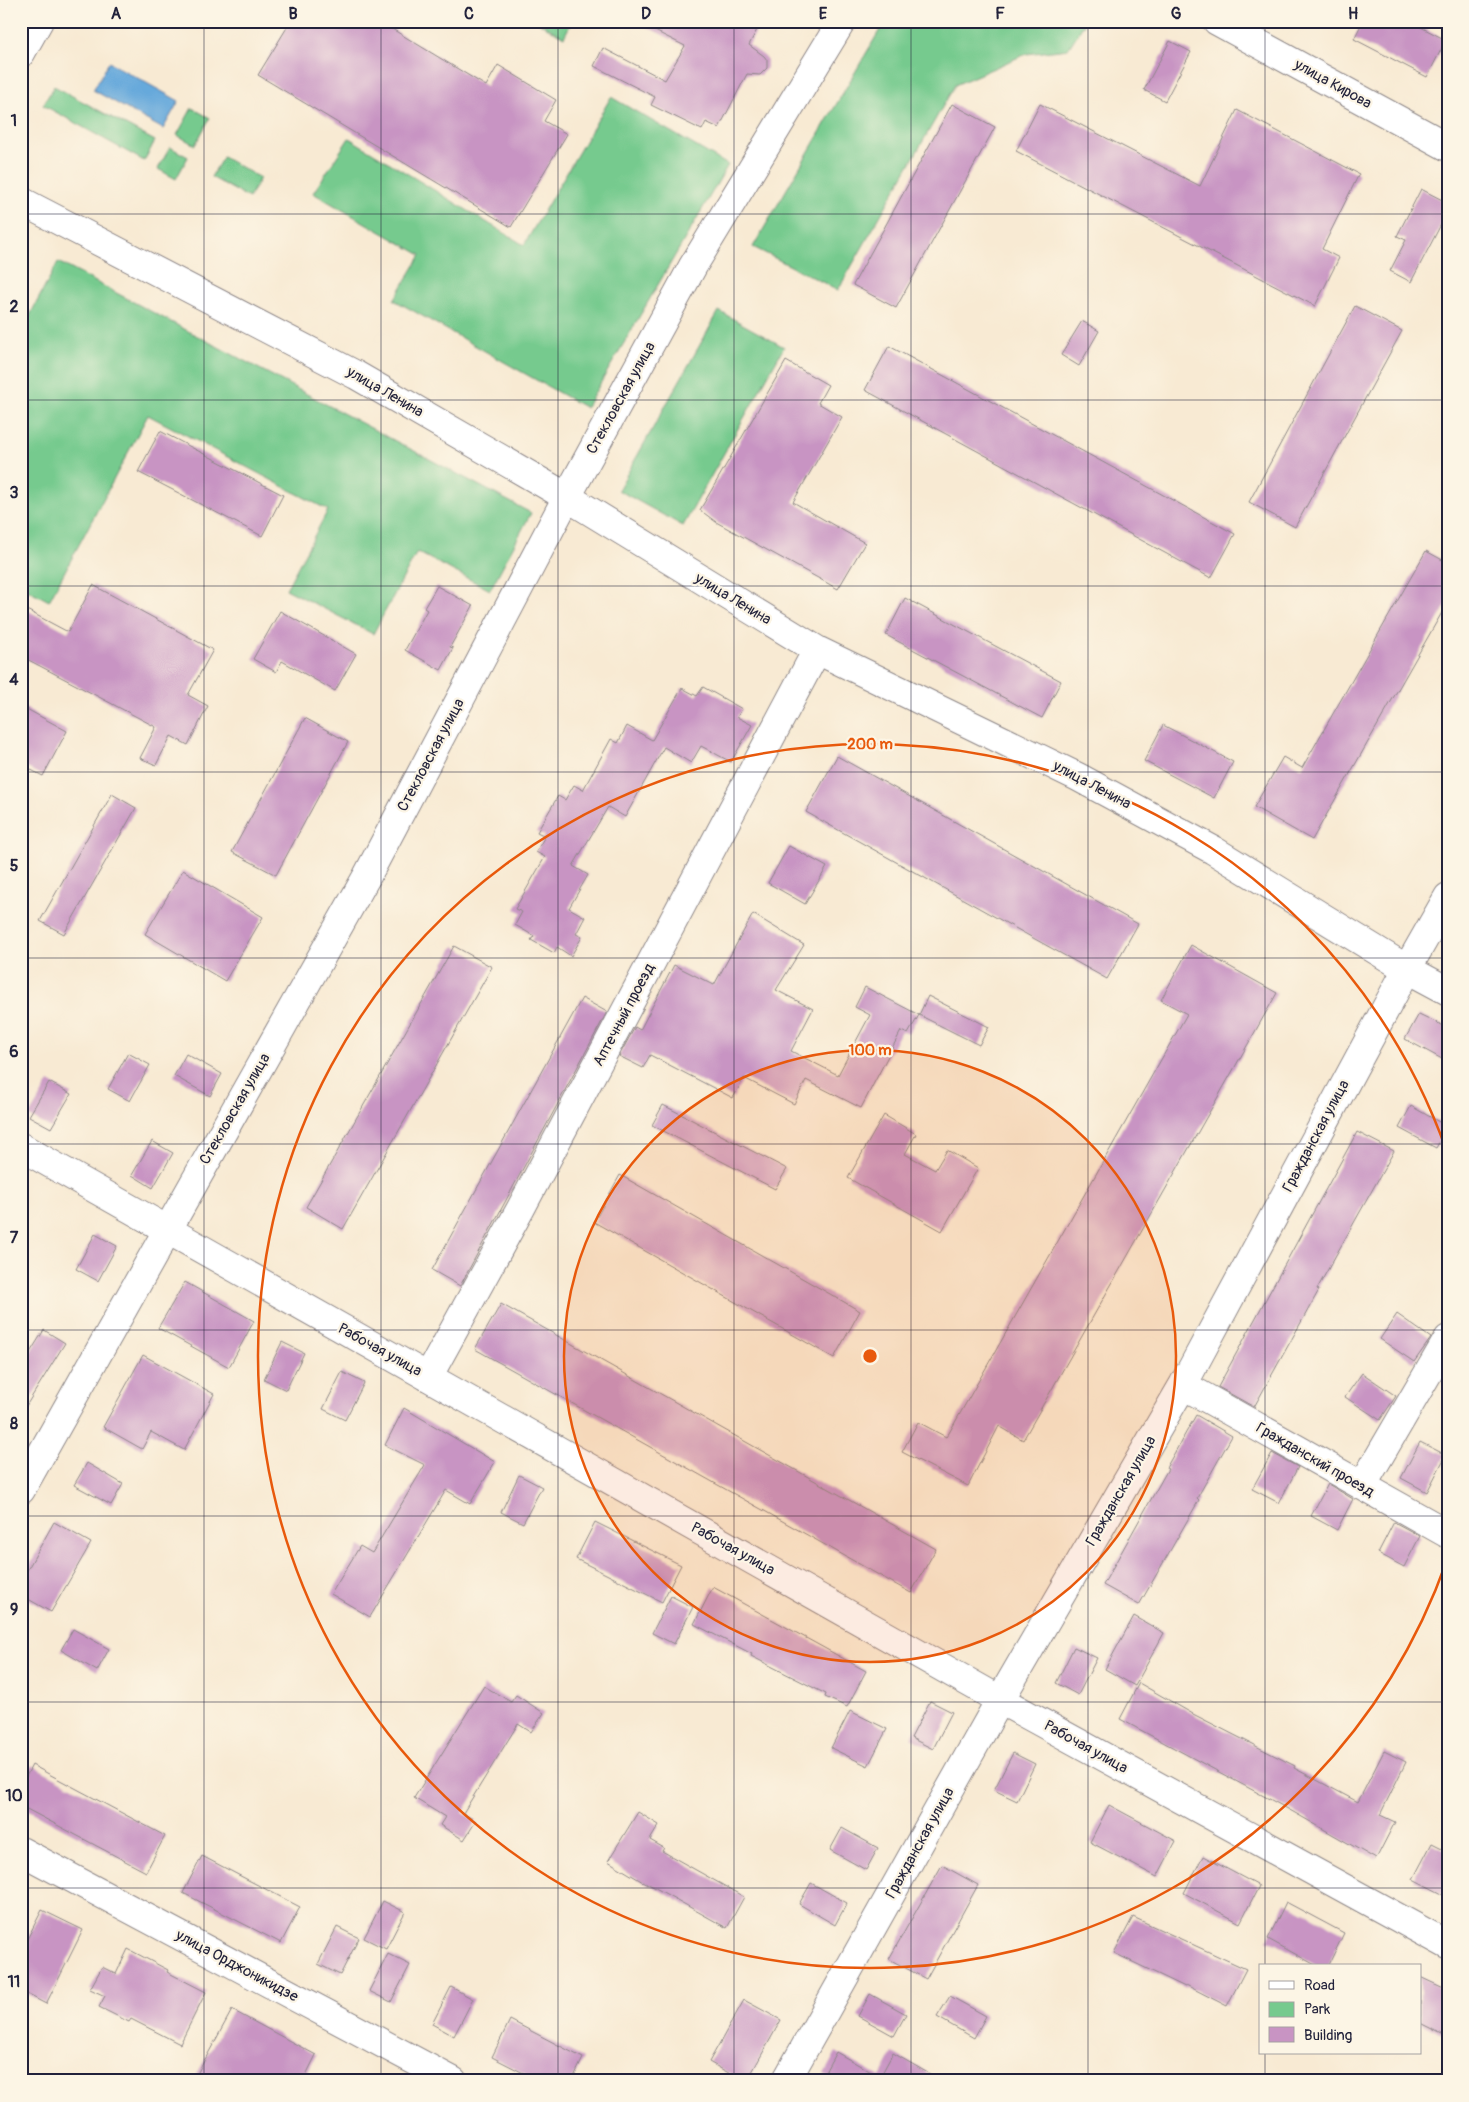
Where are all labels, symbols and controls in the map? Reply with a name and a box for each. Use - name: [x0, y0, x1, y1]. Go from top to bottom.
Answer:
- text: A: [111, 4, 122, 24]
- text: B: [288, 4, 298, 24]
- text: C: [464, 4, 474, 24]
- text: D: [641, 4, 651, 24]
- text: E: [819, 4, 828, 24]
- text: F: [995, 4, 1005, 24]
- text: G: [1171, 4, 1182, 24]
- text: H: [1348, 4, 1358, 24]
- street label: улица Кирова: [1290, 55, 1375, 113]
- text: 1: [11, 111, 17, 131]
- text: 2: [10, 297, 19, 317]
- street label: Стекловская улица: [582, 339, 660, 457]
- street label: улица Ленина: [342, 362, 427, 422]
- text: 3: [10, 483, 19, 503]
- street label: улица Ленина: [691, 568, 775, 629]
- text: 4: [9, 670, 19, 690]
- street label: Стекловская улица: [393, 695, 469, 815]
- text: 200 m: [847, 735, 893, 754]
- street label: улица Ленина: [1049, 756, 1134, 813]
- text: 5: [10, 856, 19, 876]
- street label: Аптечный проезд: [589, 960, 659, 1070]
- text: 100 m: [849, 1041, 891, 1060]
- text: 6: [9, 1042, 19, 1062]
- street label: Стекловская улица: [195, 1050, 275, 1168]
- street label: Гражданская улица: [1278, 1077, 1354, 1195]
- text: 7: [10, 1228, 19, 1248]
- street label: Рабочая улица: [335, 1319, 425, 1381]
- centre of rings: [861, 1347, 879, 1365]
- text: 8: [10, 1414, 18, 1434]
- street label: Гражданский проезд: [1253, 1418, 1377, 1502]
- street label: Гражданская улица: [1082, 1432, 1160, 1550]
- street label: Рабочая улица: [688, 1518, 778, 1580]
- text: 9: [10, 1600, 18, 1620]
- street label: Рабочая улица: [1041, 1716, 1131, 1778]
- street label: Гражданская улица: [882, 1784, 958, 1902]
- text: 10: [5, 1786, 23, 1806]
- street label: улица Орджоникидзе: [172, 1925, 302, 2007]
- legend: [1259, 1964, 1422, 2054]
- text: 11: [8, 1972, 20, 1992]
- text: Road: [1304, 1976, 1335, 1995]
- text: Park: [1304, 2000, 1331, 2019]
- text: Building: [1304, 2026, 1352, 2045]

